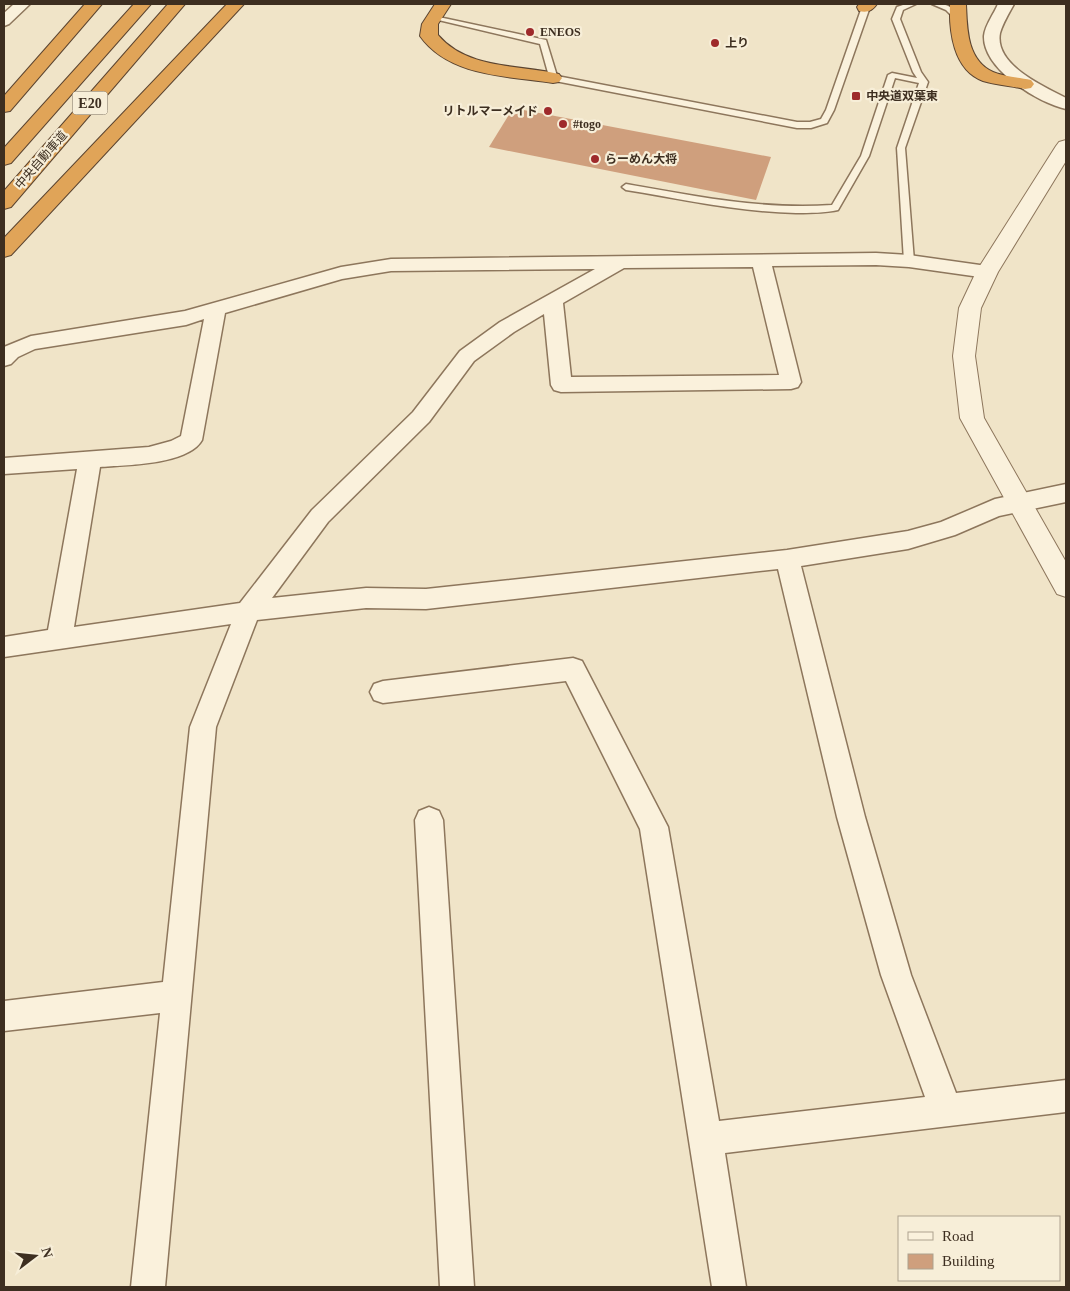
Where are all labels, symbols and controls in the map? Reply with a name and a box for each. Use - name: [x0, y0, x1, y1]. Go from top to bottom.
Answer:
- place label: ENEOS: [540, 25, 581, 39]
- marker: ENEOS: [524, 26, 536, 38]
- place label: 上り: [725, 36, 749, 50]
- marker: 上り: [709, 37, 721, 49]
- place label: 中央道双葉東: [866, 89, 938, 103]
- marker: 中央道双葉東: [850, 90, 862, 102]
- road number: E20: [72, 92, 108, 115]
- place label: リトルマーメイド: [442, 104, 538, 118]
- marker: リトルマーメイド: [542, 105, 554, 117]
- place label: #togo: [573, 117, 601, 131]
- marker: #togo: [557, 118, 569, 130]
- street label: 中央自動車道: [12, 128, 70, 192]
- place label: らーめん大将: [605, 152, 677, 166]
- marker: らーめん大将: [589, 153, 601, 165]
- legend: [898, 1216, 1060, 1281]
- text: Road: [942, 1228, 974, 1244]
- north arrow: [10, 1231, 60, 1281]
- text: N: [38, 1246, 56, 1259]
- text: Building: [942, 1253, 995, 1269]

